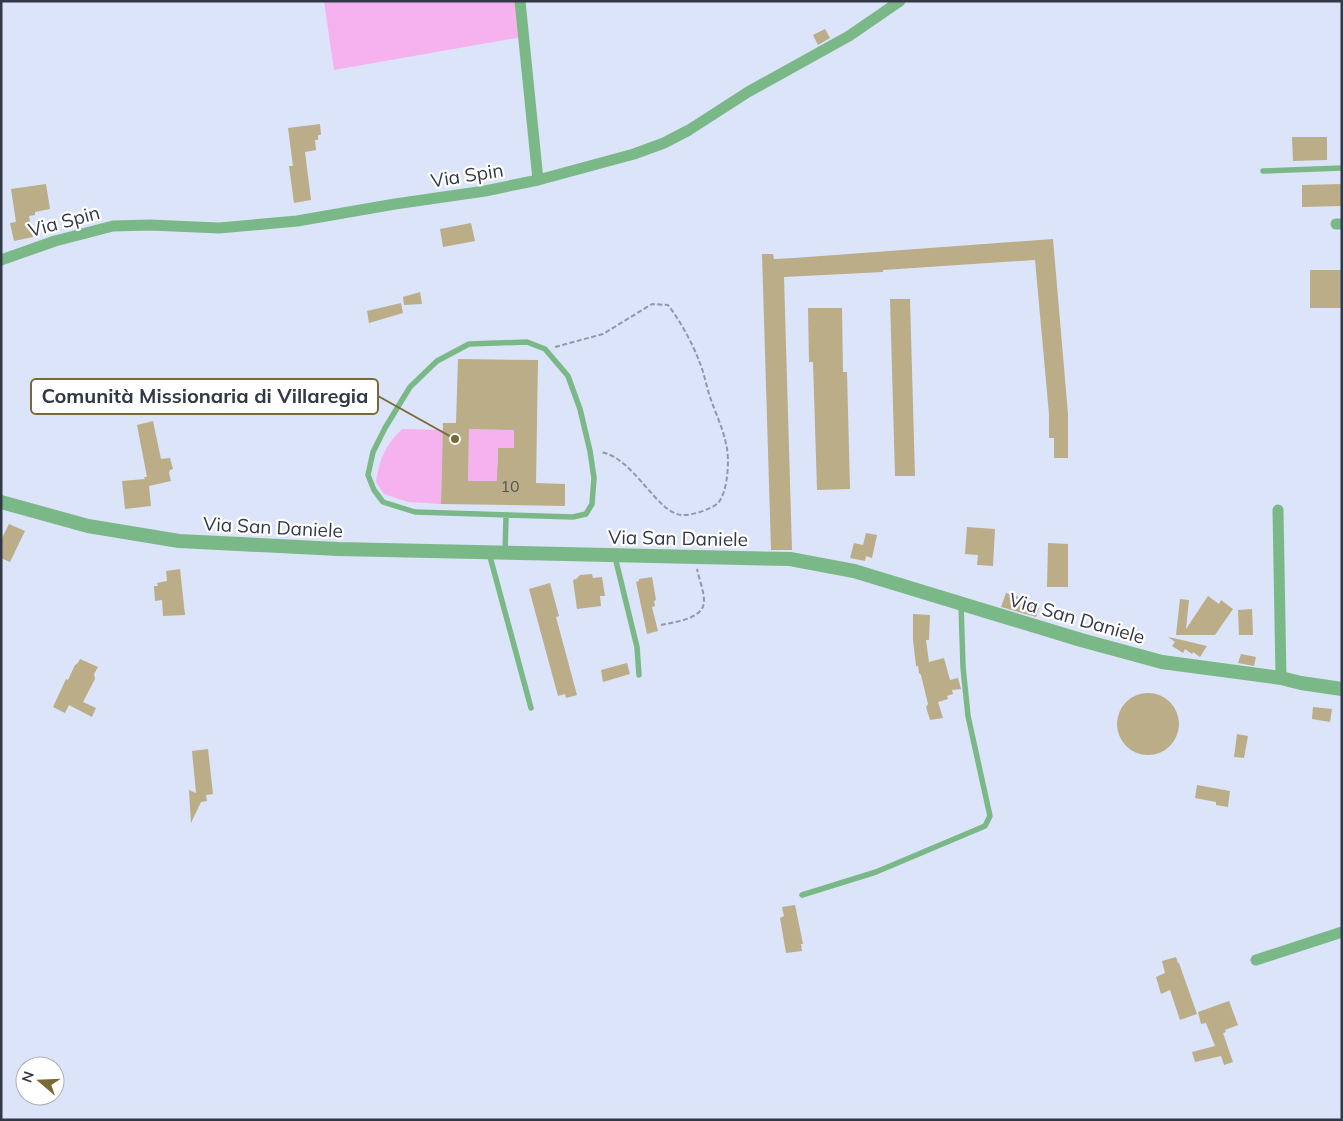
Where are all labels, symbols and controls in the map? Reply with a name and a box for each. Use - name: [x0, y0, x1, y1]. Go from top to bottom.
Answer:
- street label: Via Spin: [429, 157, 505, 193]
- street label: Via Spin: [26, 200, 102, 242]
- callout: Comunità Missionaria di Villaregia: [31, 379, 378, 414]
- text: Comunità Missionaria di Villaregia: [42, 383, 368, 408]
- house number: 10: [500, 476, 520, 496]
- street label: Via San Daniele: [203, 511, 343, 543]
- street label: Via San Daniele: [608, 525, 748, 551]
- street label: Via San Daniele: [1006, 587, 1148, 649]
- north arrow: [15, 1056, 65, 1106]
- text: N: [17, 1069, 38, 1085]

